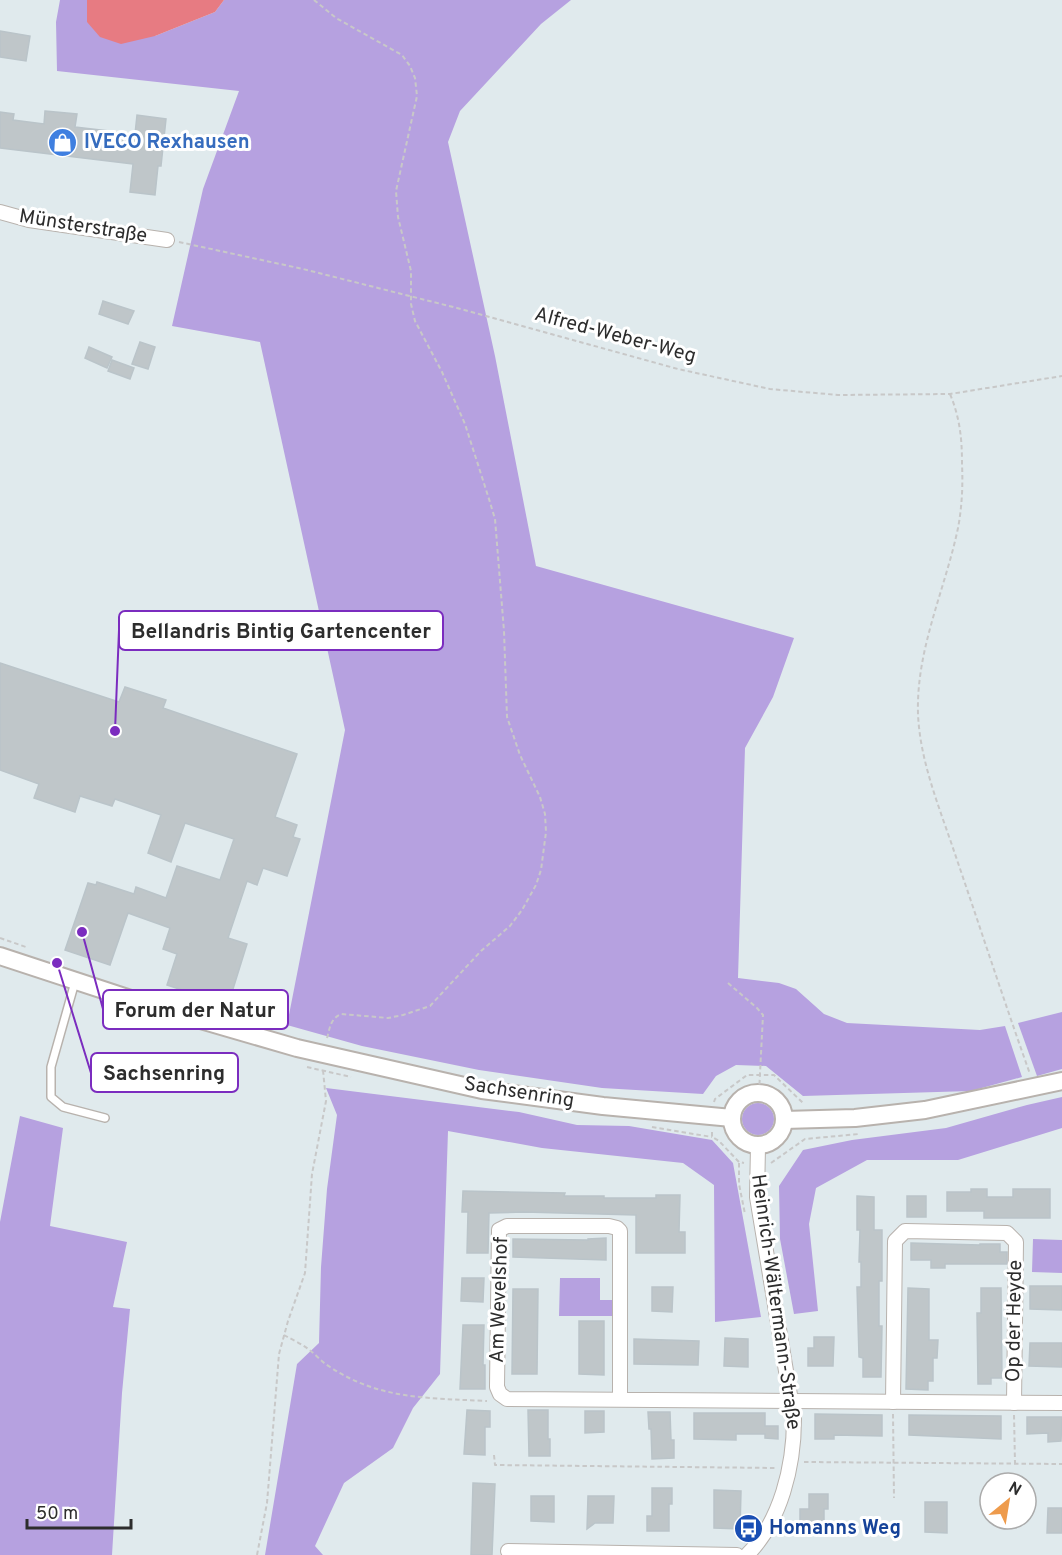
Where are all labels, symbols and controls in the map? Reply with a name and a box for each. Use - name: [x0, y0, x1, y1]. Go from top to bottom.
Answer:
- shop icon: IVECO Rexhausen: [47, 127, 79, 159]
- place label: IVECO Rexhausen: [84, 130, 250, 156]
- street label: Münsterstraße: [17, 204, 149, 250]
- street label: Alfred-Weber-Weg: [531, 302, 699, 370]
- callout: Bellandris Bintig Gartencenter: [119, 611, 443, 650]
- text: Bellandris Bintig Gartencenter: [131, 619, 431, 646]
- callout: Forum der Natur: [103, 990, 288, 1029]
- text: Forum der Natur: [114, 998, 276, 1025]
- callout: Sachsenring: [91, 1053, 238, 1092]
- text: Sachsenring: [103, 1061, 225, 1088]
- street label: Sachsenring: [462, 1071, 576, 1115]
- street label: Heinrich-Wältermann-Straße: [744, 1172, 806, 1432]
- street label: Am Wevelshof: [485, 1236, 515, 1364]
- street label: Op der Heyde: [1001, 1260, 1029, 1382]
- north arrow: [978, 1471, 1038, 1531]
- text: N: [1005, 1478, 1024, 1501]
- scale bar: [27, 1492, 130, 1530]
- text: 50 m: [36, 1503, 78, 1526]
- bus stop icon: Homanns Weg: [732, 1513, 764, 1545]
- place label: Homanns Weg: [769, 1516, 901, 1542]

